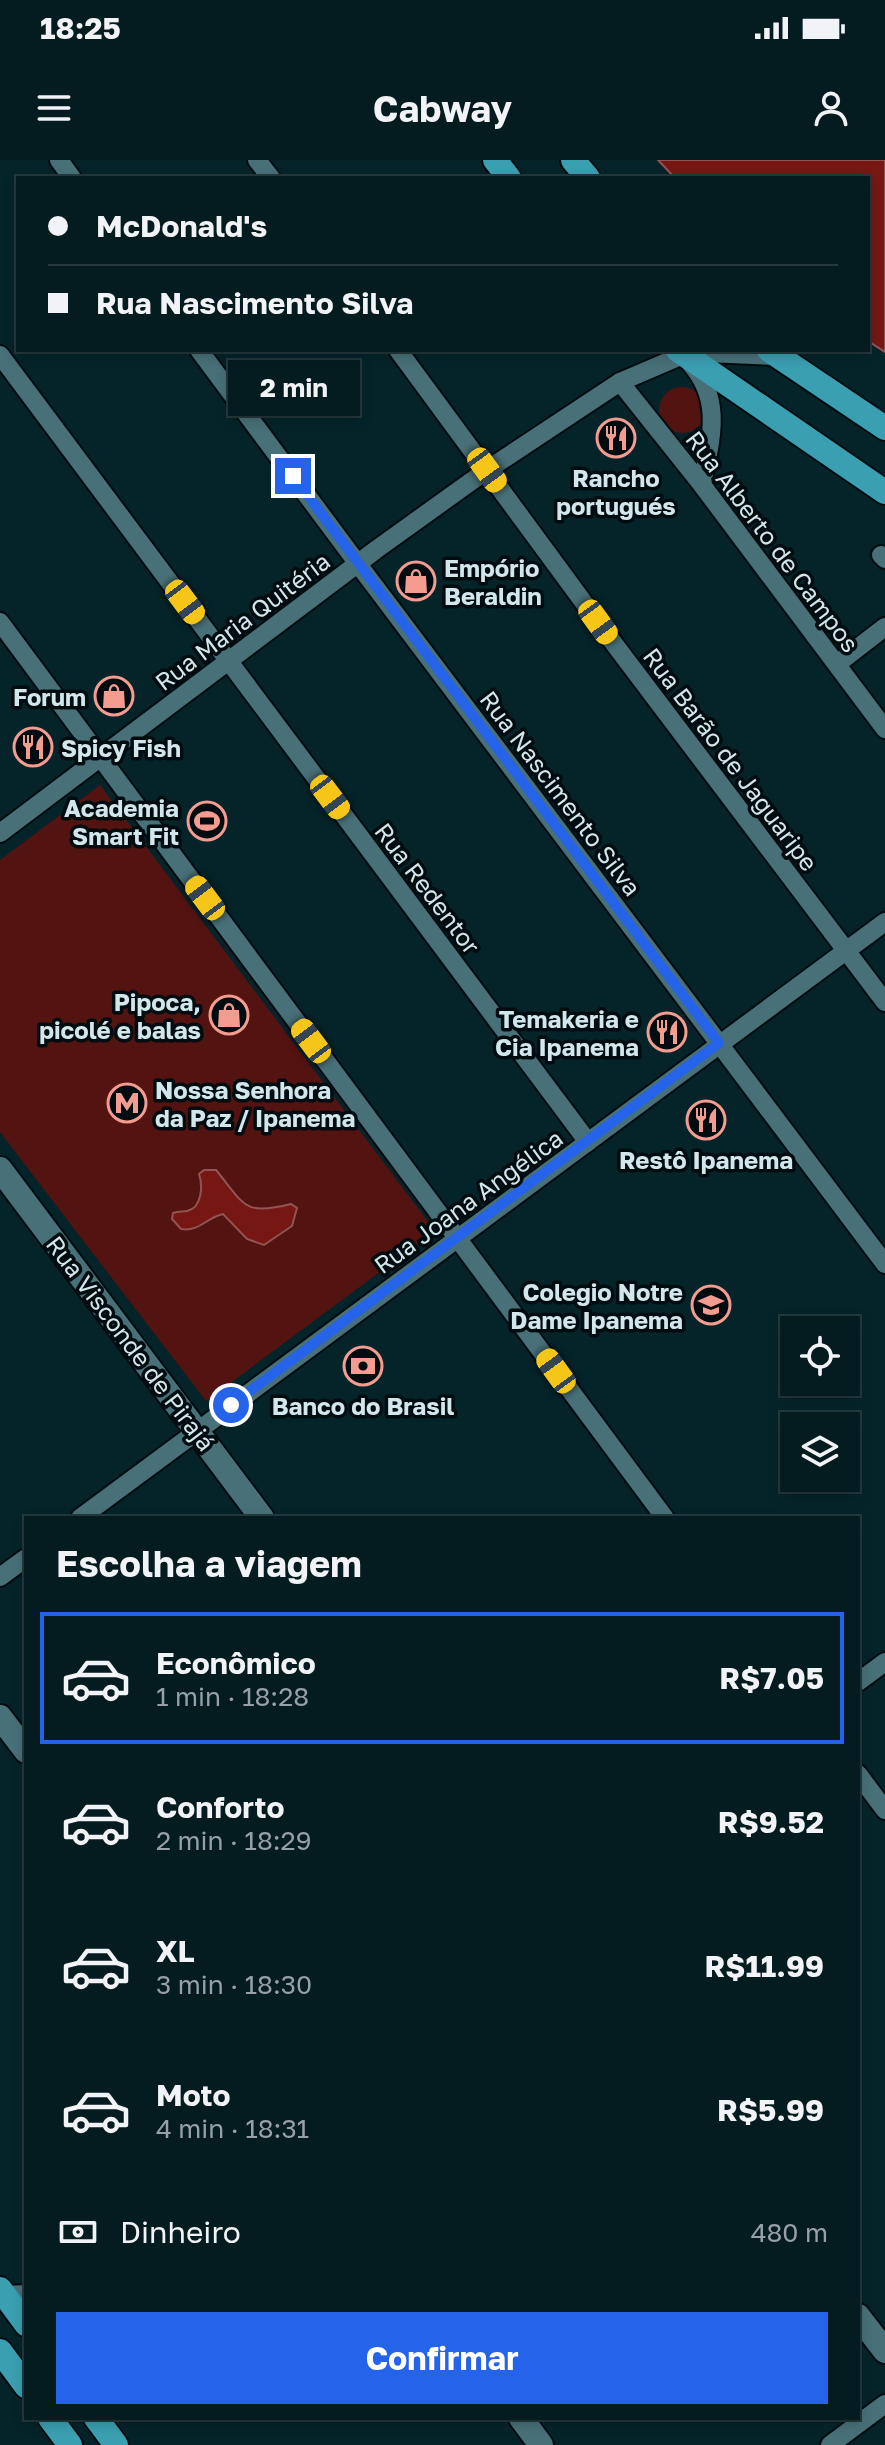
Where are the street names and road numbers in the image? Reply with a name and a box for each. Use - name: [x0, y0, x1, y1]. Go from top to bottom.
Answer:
- street label: Rua Alberto de Campos: [680, 425, 866, 657]
- street label: Rua Maria Quitéria: [149, 546, 335, 696]
- street label: Rua Barão de Jaguaripe: [638, 642, 824, 876]
- street label: Rua Nascimento Silva: [475, 685, 647, 901]
- street label: Rua Redentor: [369, 817, 487, 959]
- street label: Rua Joana Angélica: [368, 1123, 568, 1279]
- street label: Rua Visconde de Pirajá: [41, 1230, 221, 1456]

